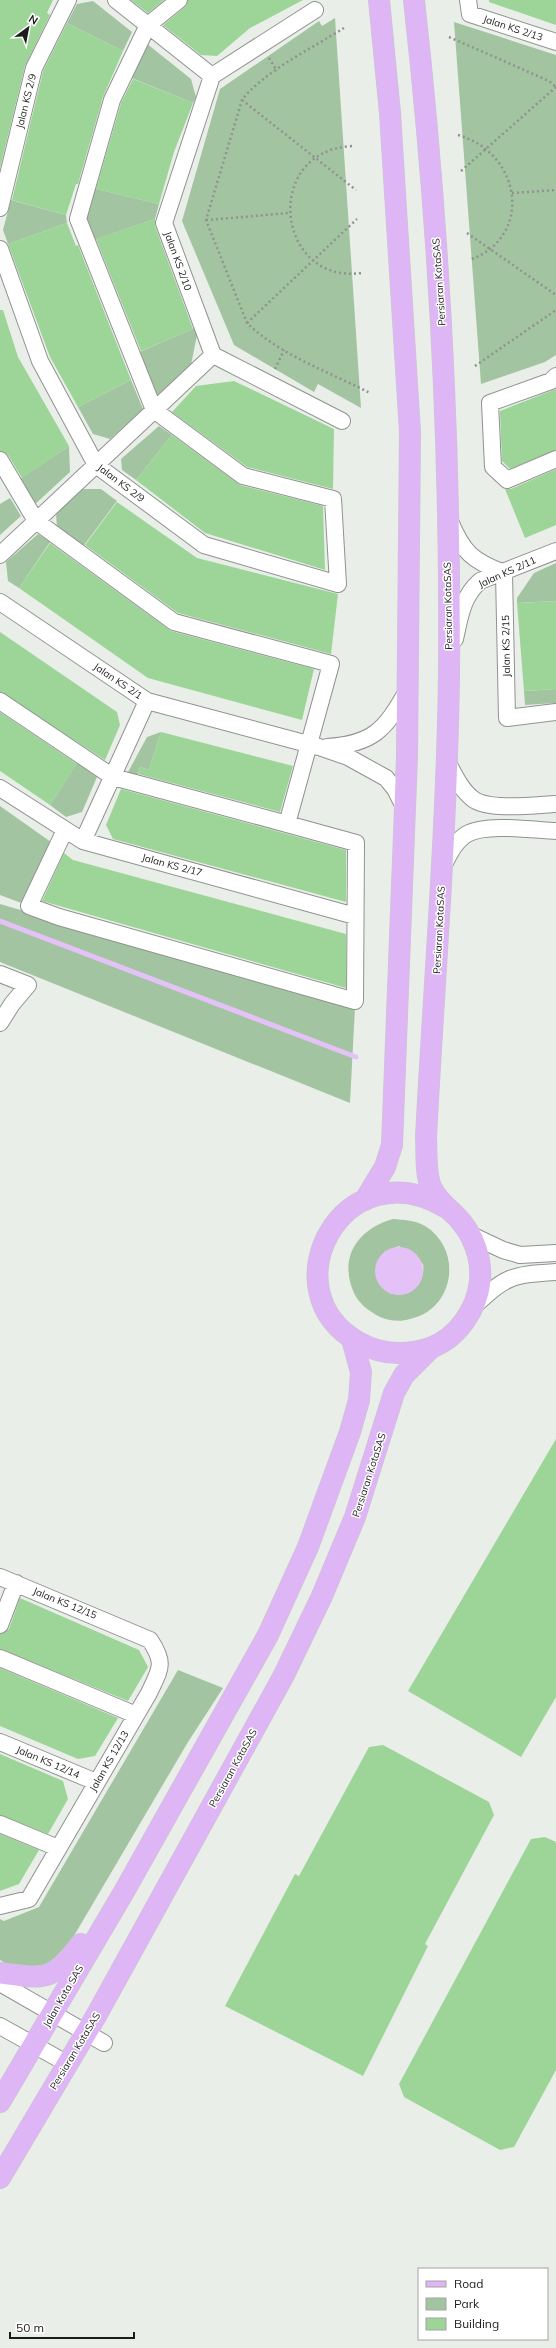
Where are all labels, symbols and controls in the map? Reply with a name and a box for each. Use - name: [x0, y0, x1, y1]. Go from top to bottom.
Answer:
- north arrow: [8, 8, 48, 48]
- text: N: [26, 11, 41, 28]
- street label: Jalan KS 2/13: [482, 12, 544, 44]
- street label: Jalan KS 2/9: [13, 72, 39, 130]
- street label: Jalan KS 2/10: [161, 230, 195, 292]
- street label: Persiaran KotaSAS: [429, 238, 449, 326]
- street label: Jalan KS 2/9: [95, 461, 147, 505]
- street label: Jalan KS 2/11: [476, 553, 538, 591]
- street label: Persiaran KotaSAS: [441, 562, 455, 650]
- street label: Jalan KS 2/15: [499, 615, 513, 677]
- street label: Jalan KS 2/1: [91, 660, 145, 702]
- street label: Jalan KS 2/17: [140, 851, 204, 879]
- street label: Persiaran KotaSAS: [430, 886, 448, 974]
- street label: Persiaran KotaSAS: [349, 1431, 389, 1519]
- street label: Jalan KS 12/15: [31, 1584, 99, 1622]
- street label: Persiaran KotaSAS: [206, 1726, 260, 1810]
- street label: Jalan KS 12/13: [86, 1728, 132, 1794]
- street label: Jalan KS 12/14: [14, 1743, 82, 1781]
- street label: Jalan Kota SAS: [40, 1962, 86, 2030]
- street label: Persiaran KotaSAS: [47, 2010, 103, 2092]
- legend: [418, 2268, 548, 2340]
- text: Road: [454, 2276, 483, 2291]
- text: Park: [454, 2296, 480, 2311]
- scale bar: [10, 2314, 134, 2340]
- text: Building: [454, 2316, 499, 2331]
- text: 50 m: [16, 2320, 44, 2335]

